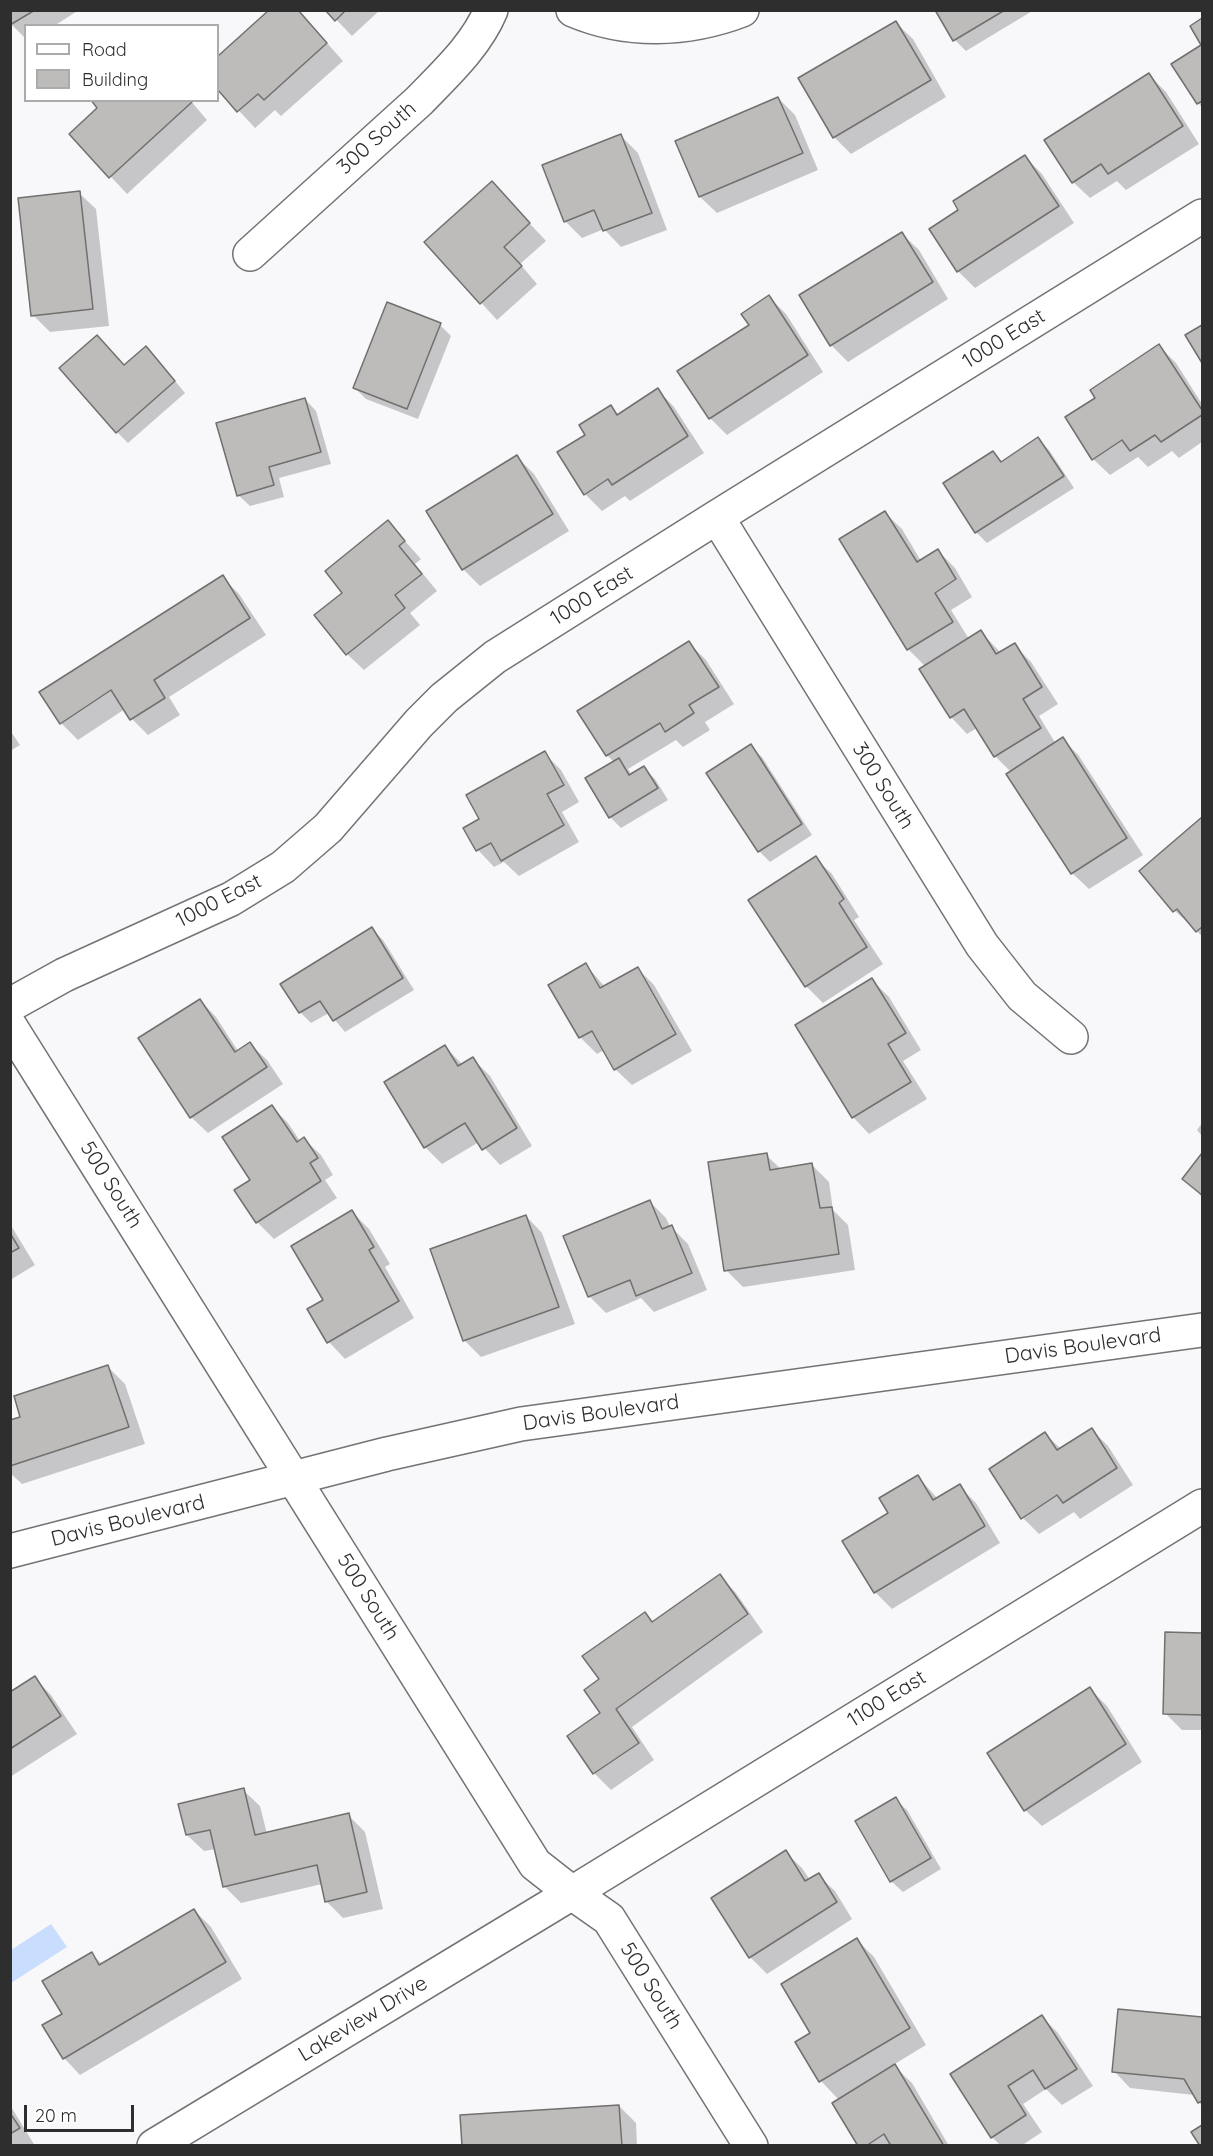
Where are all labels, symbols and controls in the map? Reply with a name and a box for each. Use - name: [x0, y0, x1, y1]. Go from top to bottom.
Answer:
- legend: [24, 24, 219, 102]
- text: Road: [82, 38, 127, 61]
- text: Building: [82, 68, 148, 91]
- street label: 300 South: [332, 96, 422, 180]
- street label: 1000 East: [958, 304, 1050, 374]
- street label: 1000 East: [546, 561, 638, 631]
- street label: 300 South: [847, 738, 919, 834]
- street label: 1000 East: [172, 869, 266, 933]
- street label: 500 South: [74, 1137, 148, 1233]
- street label: Davis Boulevard: [1003, 1323, 1163, 1369]
- street label: Davis Boulevard: [521, 1390, 681, 1436]
- street label: Davis Boulevard: [49, 1490, 207, 1552]
- street label: 500 South: [331, 1549, 405, 1645]
- street label: 1100 East: [843, 1665, 931, 1733]
- street label: 500 South: [614, 1938, 688, 2034]
- street label: Lakeview Drive: [294, 1971, 432, 2067]
- scale bar: [27, 2093, 136, 2131]
- text: 20 m: [35, 2104, 77, 2127]

